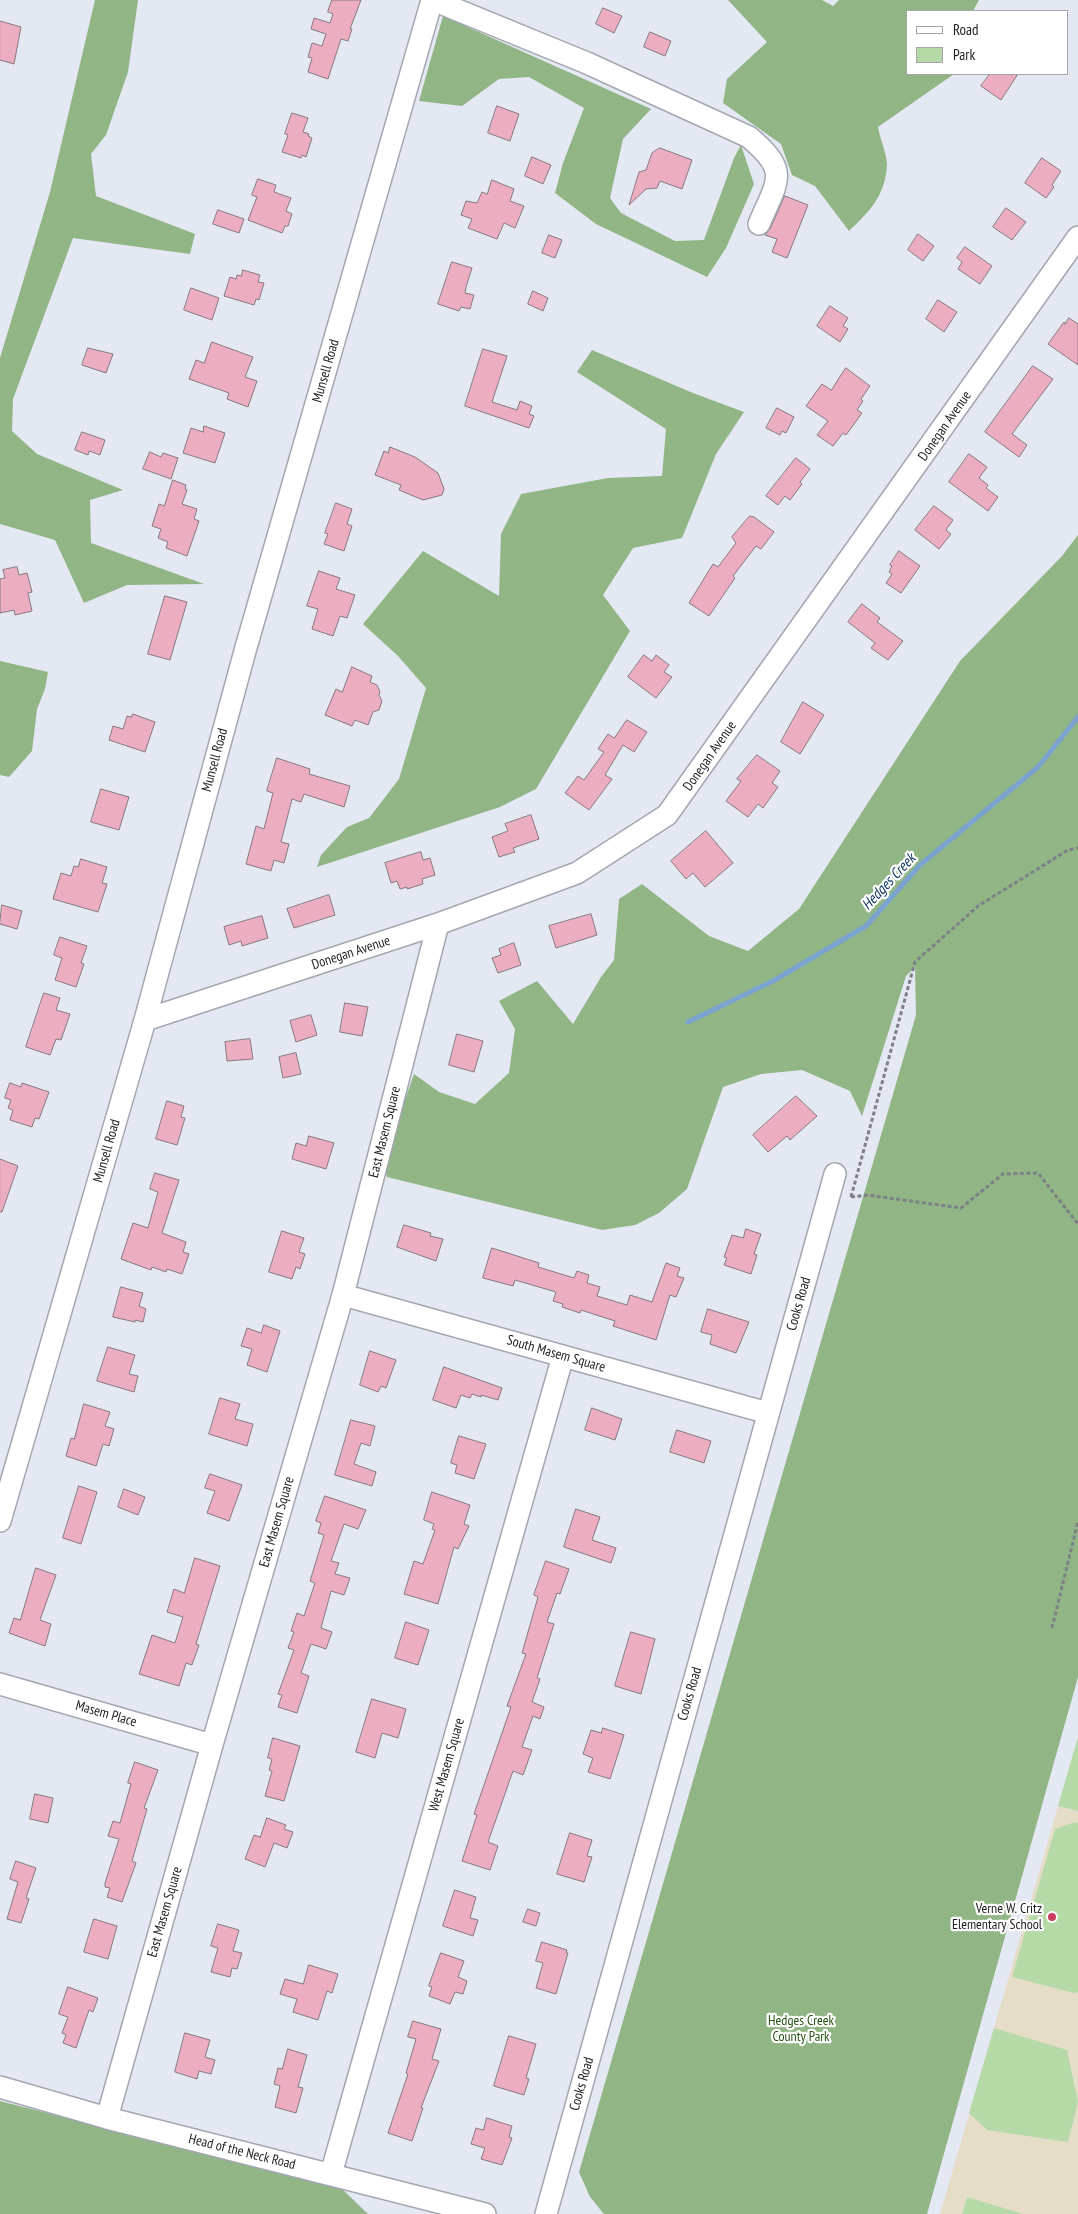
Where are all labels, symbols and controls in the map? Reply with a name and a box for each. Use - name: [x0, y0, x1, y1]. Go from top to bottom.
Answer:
- legend: [906, 10, 1068, 75]
- text: Road: [953, 20, 979, 39]
- text: Park: [953, 45, 975, 64]
- street label: Munsell Road: [309, 337, 343, 405]
- street label: Donegan Avenue: [915, 388, 975, 464]
- street label: Donegan Avenue: [680, 718, 740, 794]
- street label: Munsell Road: [198, 726, 232, 794]
- water label: Hedges Creek: [858, 850, 920, 914]
- street label: Donegan Avenue: [310, 932, 392, 974]
- street label: East Masem Square: [366, 1085, 404, 1179]
- street label: Munsell Road: [90, 1117, 124, 1185]
- street label: Cooks Road: [783, 1275, 815, 1333]
- street label: South Masem Square: [505, 1332, 607, 1376]
- street label: East Masem Square: [256, 1475, 298, 1569]
- street label: Cooks Road: [674, 1665, 706, 1723]
- street label: Masem Place: [73, 1697, 139, 1731]
- street label: West Masem Square: [426, 1716, 468, 1814]
- street label: East Masem Square: [144, 1865, 186, 1959]
- place label: Verne W. Critz Elementary School: [952, 1901, 1042, 1934]
- marker: Verne W. Critz Elementary School: [1046, 1911, 1058, 1923]
- park label: Hedges Creek County Park: [768, 2013, 834, 2045]
- street label: Cooks Road: [566, 2055, 598, 2113]
- street label: Head of the Neck Road: [187, 2131, 297, 2173]

